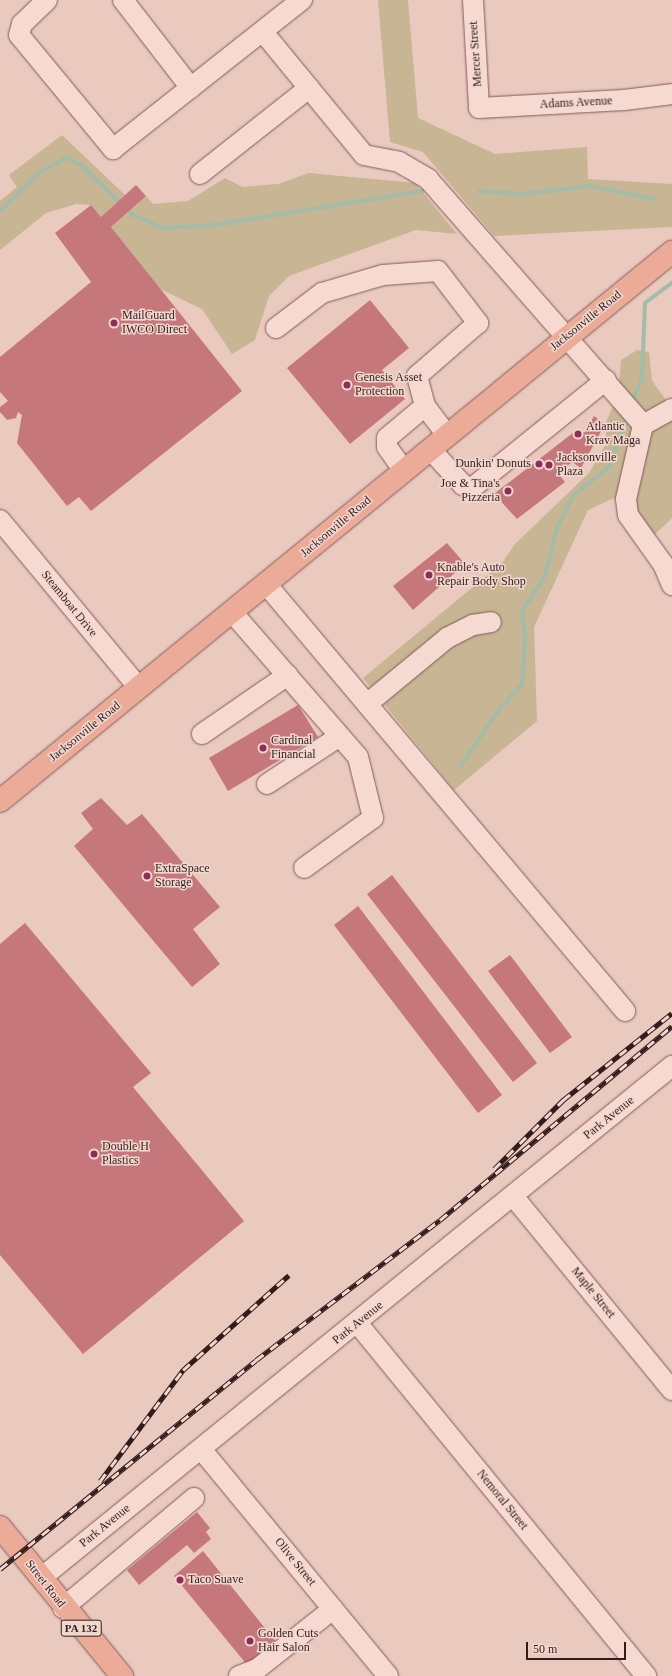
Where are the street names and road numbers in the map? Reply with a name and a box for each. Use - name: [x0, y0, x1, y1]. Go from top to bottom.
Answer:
- street label: Mercer Street: [467, 21, 485, 87]
- street label: Adams Avenue: [539, 94, 613, 112]
- street label: Jacksonville Road: [547, 288, 625, 354]
- street label: Jacksonville Road: [298, 493, 374, 561]
- street label: Steamboat Drive: [38, 568, 100, 640]
- street label: Jacksonville Road: [46, 699, 124, 765]
- street label: Park Avenue: [581, 1093, 637, 1143]
- street label: Maple Street: [568, 1265, 618, 1321]
- street label: Park Avenue: [330, 1298, 386, 1348]
- street label: Nemoral Street: [473, 1467, 531, 1533]
- street label: Park Avenue: [77, 1501, 133, 1551]
- street label: Olive Street: [271, 1535, 319, 1589]
- street label: Street Road: [22, 1557, 68, 1611]
- road number: PA 132: [60, 1619, 102, 1637]

